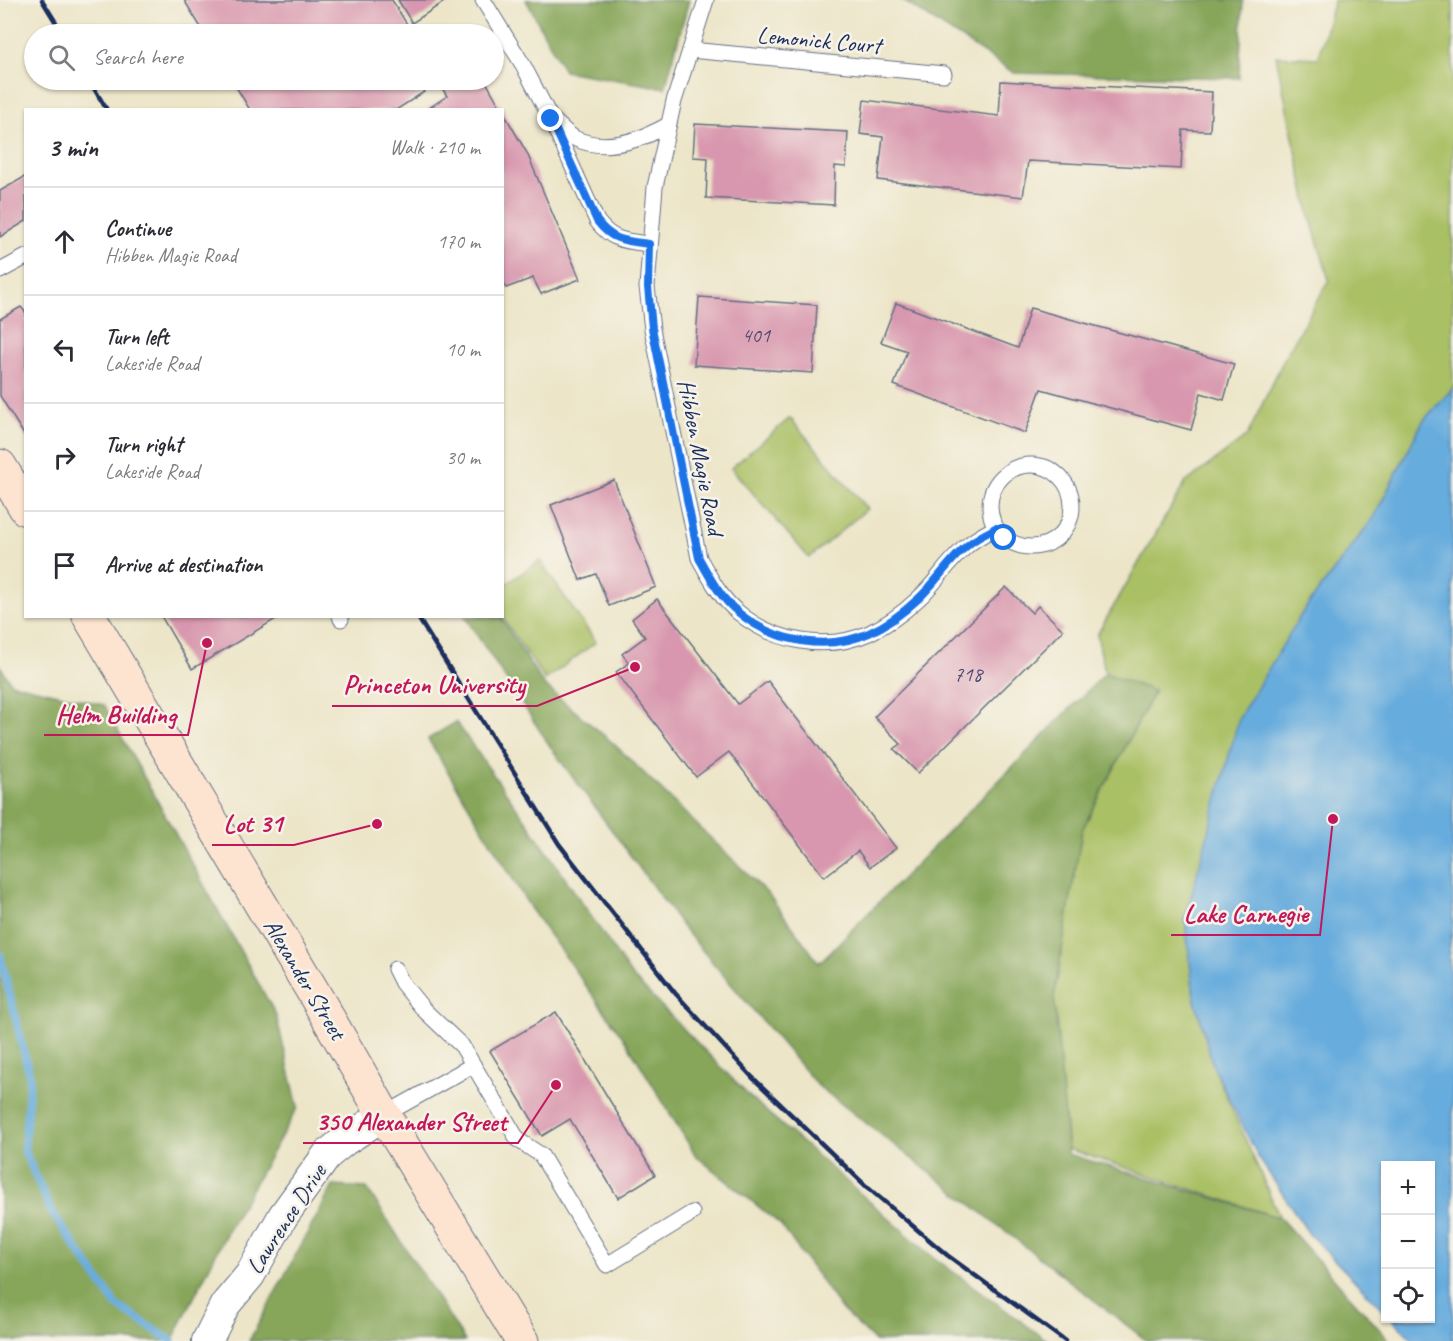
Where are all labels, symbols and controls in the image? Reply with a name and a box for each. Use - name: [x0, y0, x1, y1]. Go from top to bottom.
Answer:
- street label: Lemonick Court: [756, 20, 885, 61]
- search box: [24, 24, 504, 90]
- icon: search: [45, 41, 78, 74]
- text: Search here: [93, 43, 183, 71]
- route end: [537, 105, 563, 131]
- text: 3 min: [48, 131, 98, 164]
- text: Walk · 210 m: [390, 135, 480, 160]
- text: Continue: [105, 215, 171, 243]
- icon: ahead: [48, 225, 81, 258]
- text: 170 m: [437, 229, 480, 254]
- text: Hibben Magie Road: [105, 243, 237, 268]
- house number: 401: [742, 322, 772, 348]
- text: Turn left: [105, 323, 169, 351]
- icon: left: [48, 333, 81, 366]
- text: 10 m: [446, 337, 480, 362]
- text: Lakeside Road: [105, 351, 199, 376]
- street label: Hibben Magie Road: [671, 377, 731, 541]
- text: Turn right: [105, 431, 182, 459]
- icon: right: [48, 441, 81, 474]
- text: 30 m: [446, 445, 480, 470]
- text: Lakeside Road: [105, 459, 199, 484]
- route start: [990, 524, 1016, 550]
- icon: arrive: [48, 549, 81, 582]
- text: Arrive at destination: [105, 551, 262, 579]
- house number: 718: [954, 661, 985, 687]
- callout: Princeton University: [332, 662, 537, 706]
- text: Princeton University: [343, 668, 527, 701]
- callout: Helm Building: [44, 691, 188, 735]
- text: Helm Building: [56, 698, 179, 731]
- callout: Lot 31: [212, 801, 294, 845]
- text: Lot 31: [224, 807, 286, 840]
- callout: Lake Carnegie: [1171, 891, 1320, 935]
- text: Lake Carnegie: [1184, 897, 1310, 930]
- street label: Alexander Street: [257, 913, 354, 1047]
- callout: 350 Alexander Street: [303, 1099, 518, 1143]
- text: 350 Alexander Street: [316, 1105, 510, 1138]
- street label: Lawrence Drive: [239, 1157, 334, 1280]
- map controls: [1381, 1161, 1435, 1323]
- button: +: [1381, 1161, 1435, 1215]
- button: −: [1381, 1215, 1435, 1269]
- button: locate: [1381, 1269, 1435, 1323]

